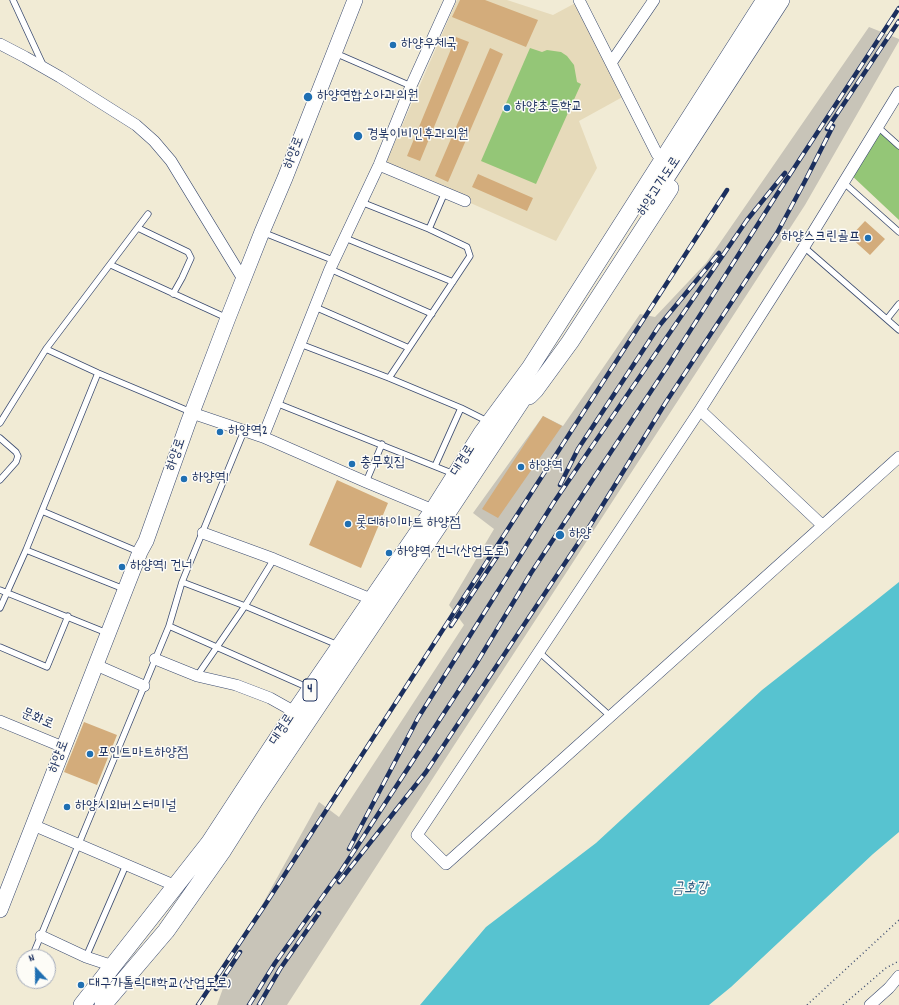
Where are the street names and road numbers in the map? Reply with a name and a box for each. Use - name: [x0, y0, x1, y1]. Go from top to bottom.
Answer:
- street label: 하양로: [281, 134, 309, 172]
- street label: 하양고가도로: [635, 154, 685, 220]
- street label: 하양로: [164, 436, 190, 474]
- street label: 대경로: [448, 442, 480, 480]
- road number: 4: [303, 679, 317, 701]
- street label: 문화로: [18, 706, 56, 734]
- street label: 대경로: [267, 711, 299, 749]
- street label: 하양로: [46, 738, 74, 776]

